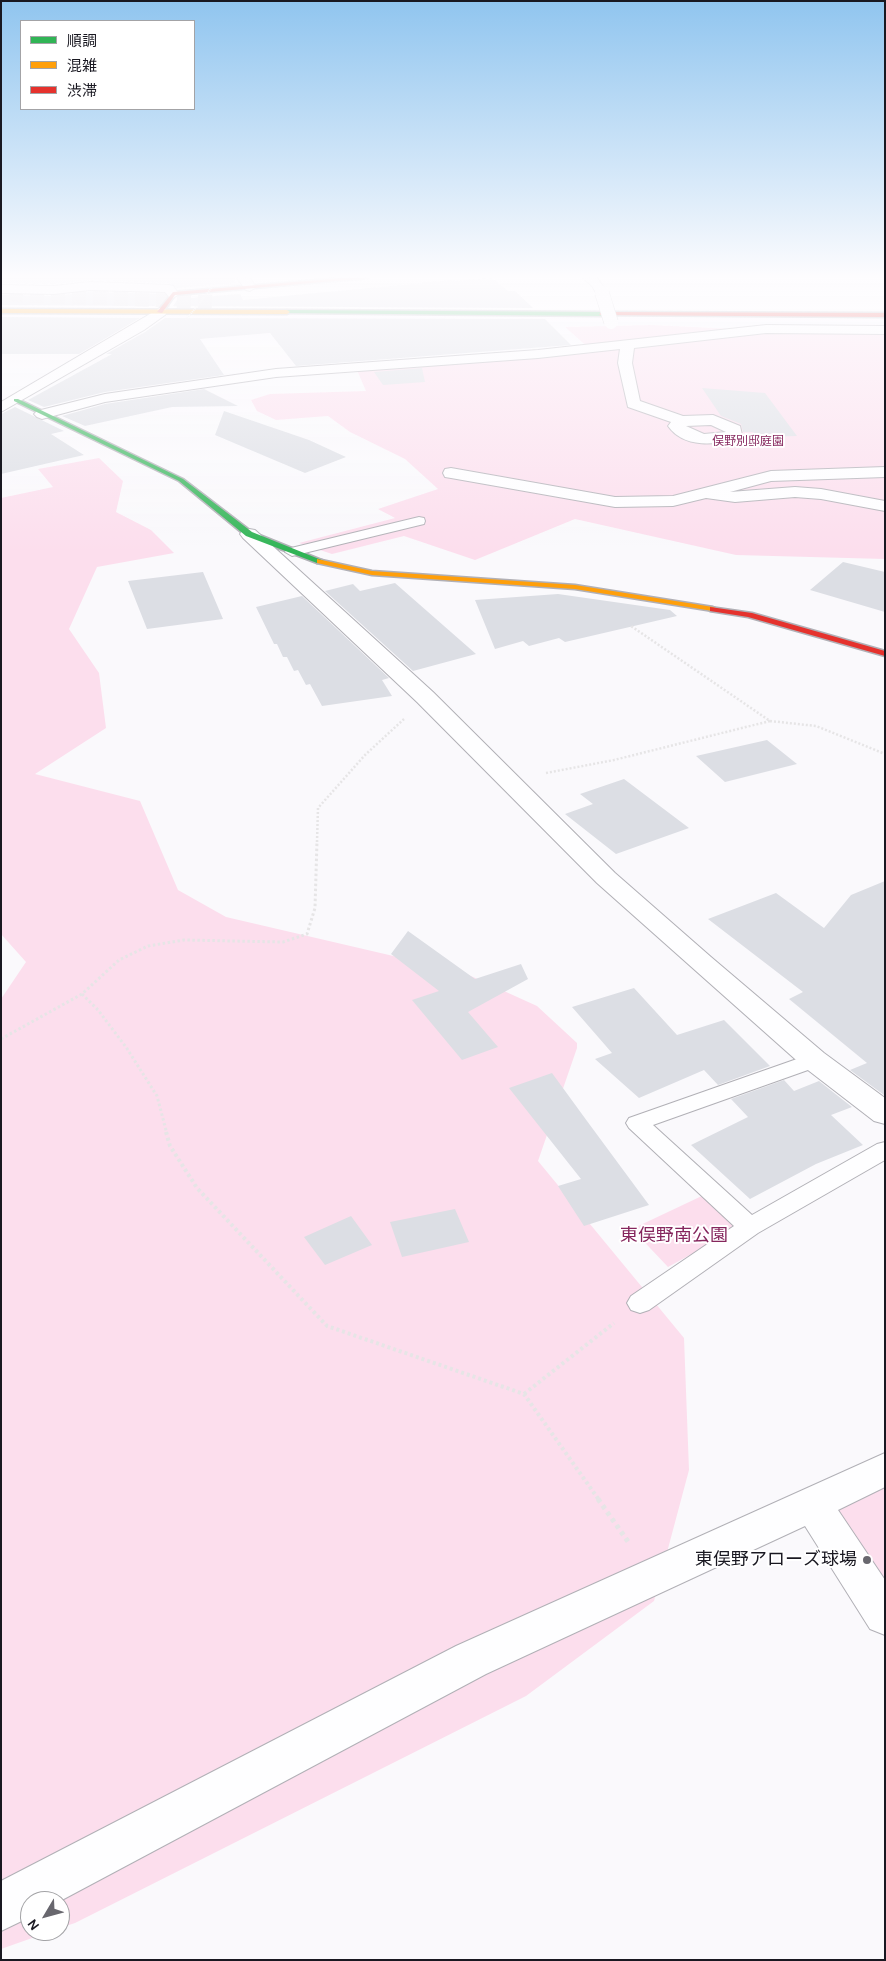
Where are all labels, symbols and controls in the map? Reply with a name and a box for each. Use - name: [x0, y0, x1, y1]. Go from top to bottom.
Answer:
- legend: [20, 20, 195, 110]
- text: 順調: [67, 32, 97, 50]
- text: 混雑: [67, 57, 97, 75]
- text: 渋滞: [67, 82, 97, 100]
- park label: 俣野別邸庭園: [712, 435, 784, 449]
- park label: 東俣野南公園: [620, 1225, 728, 1247]
- place label: 東俣野アローズ球場: [695, 1549, 857, 1571]
- marker: 東俣野アローズ球場: [861, 1554, 873, 1566]
- north arrow: [20, 1891, 70, 1941]
- text: N: [24, 1916, 43, 1934]

